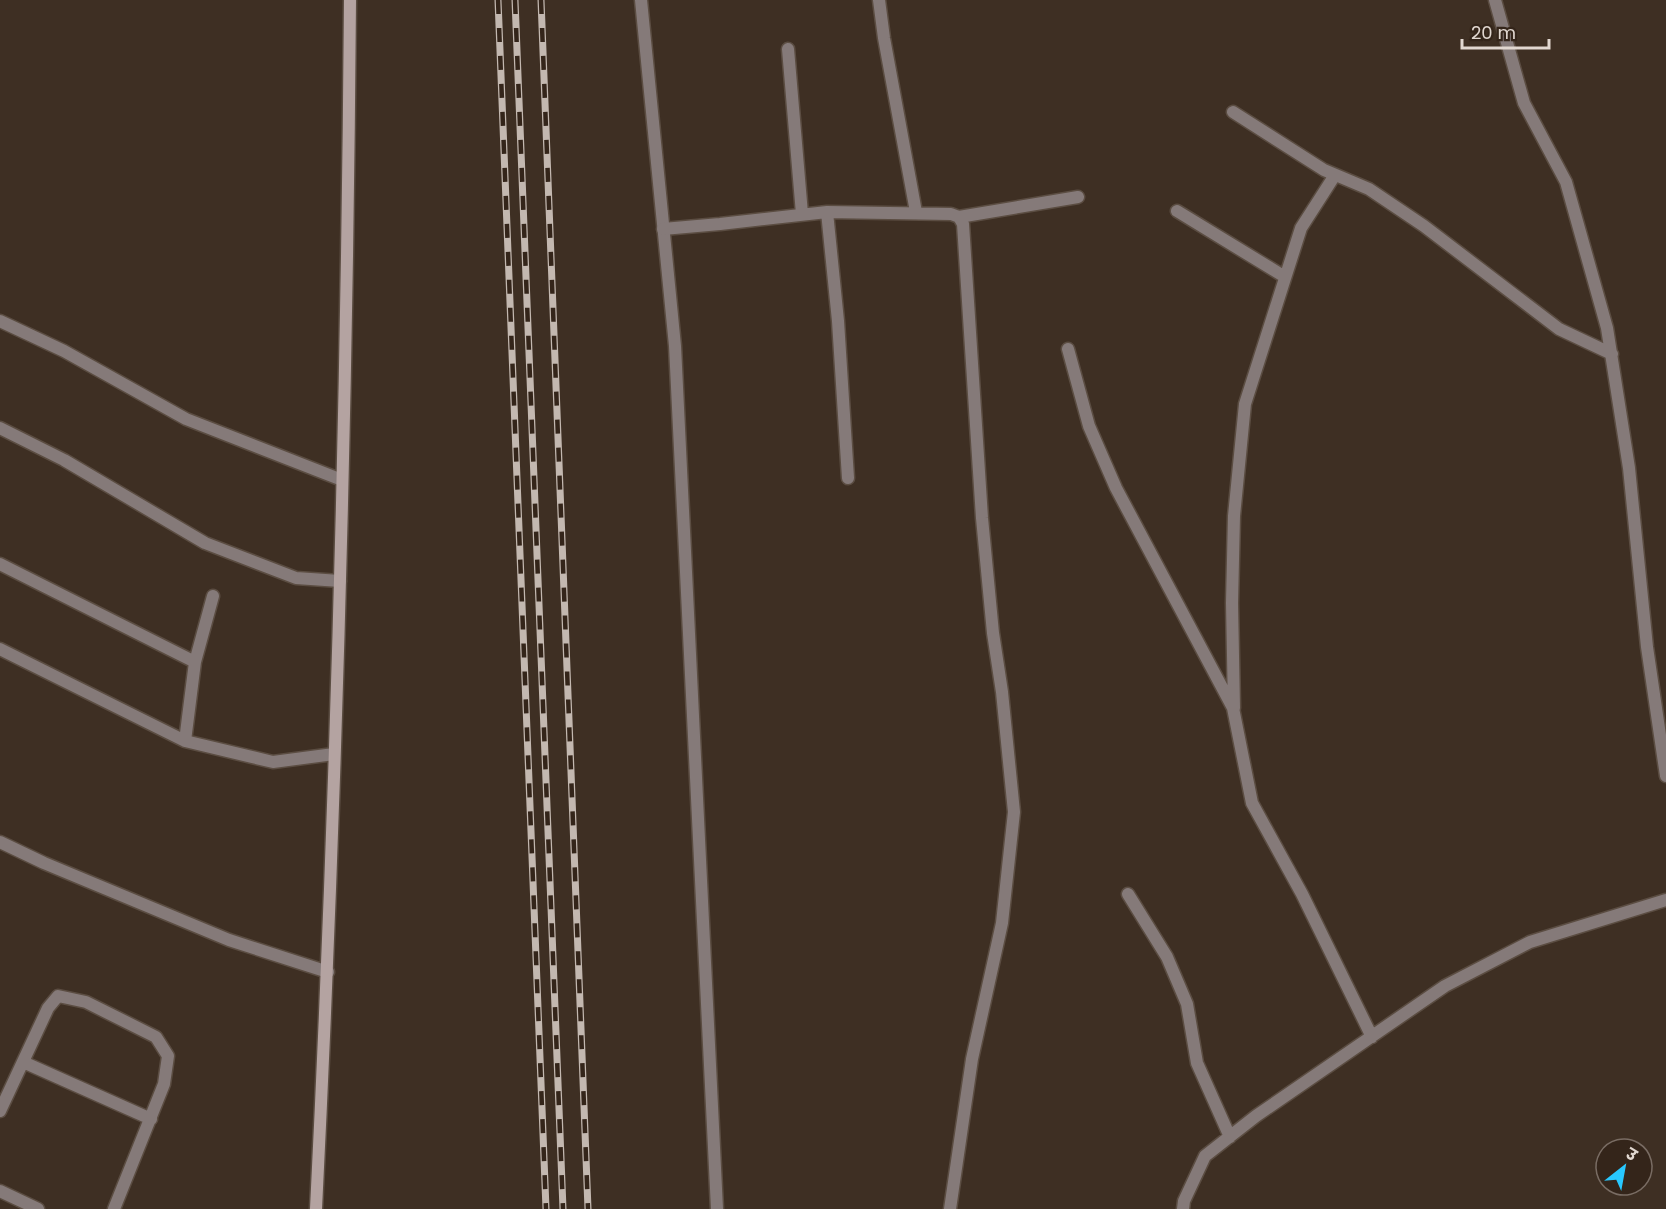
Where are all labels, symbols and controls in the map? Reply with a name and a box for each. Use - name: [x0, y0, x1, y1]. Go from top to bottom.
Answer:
- scale bar: [1462, 12, 1549, 50]
- text: 20 m: [1471, 20, 1516, 45]
- north arrow: [1594, 1137, 1654, 1197]
- text: उ: [1621, 1142, 1642, 1167]

